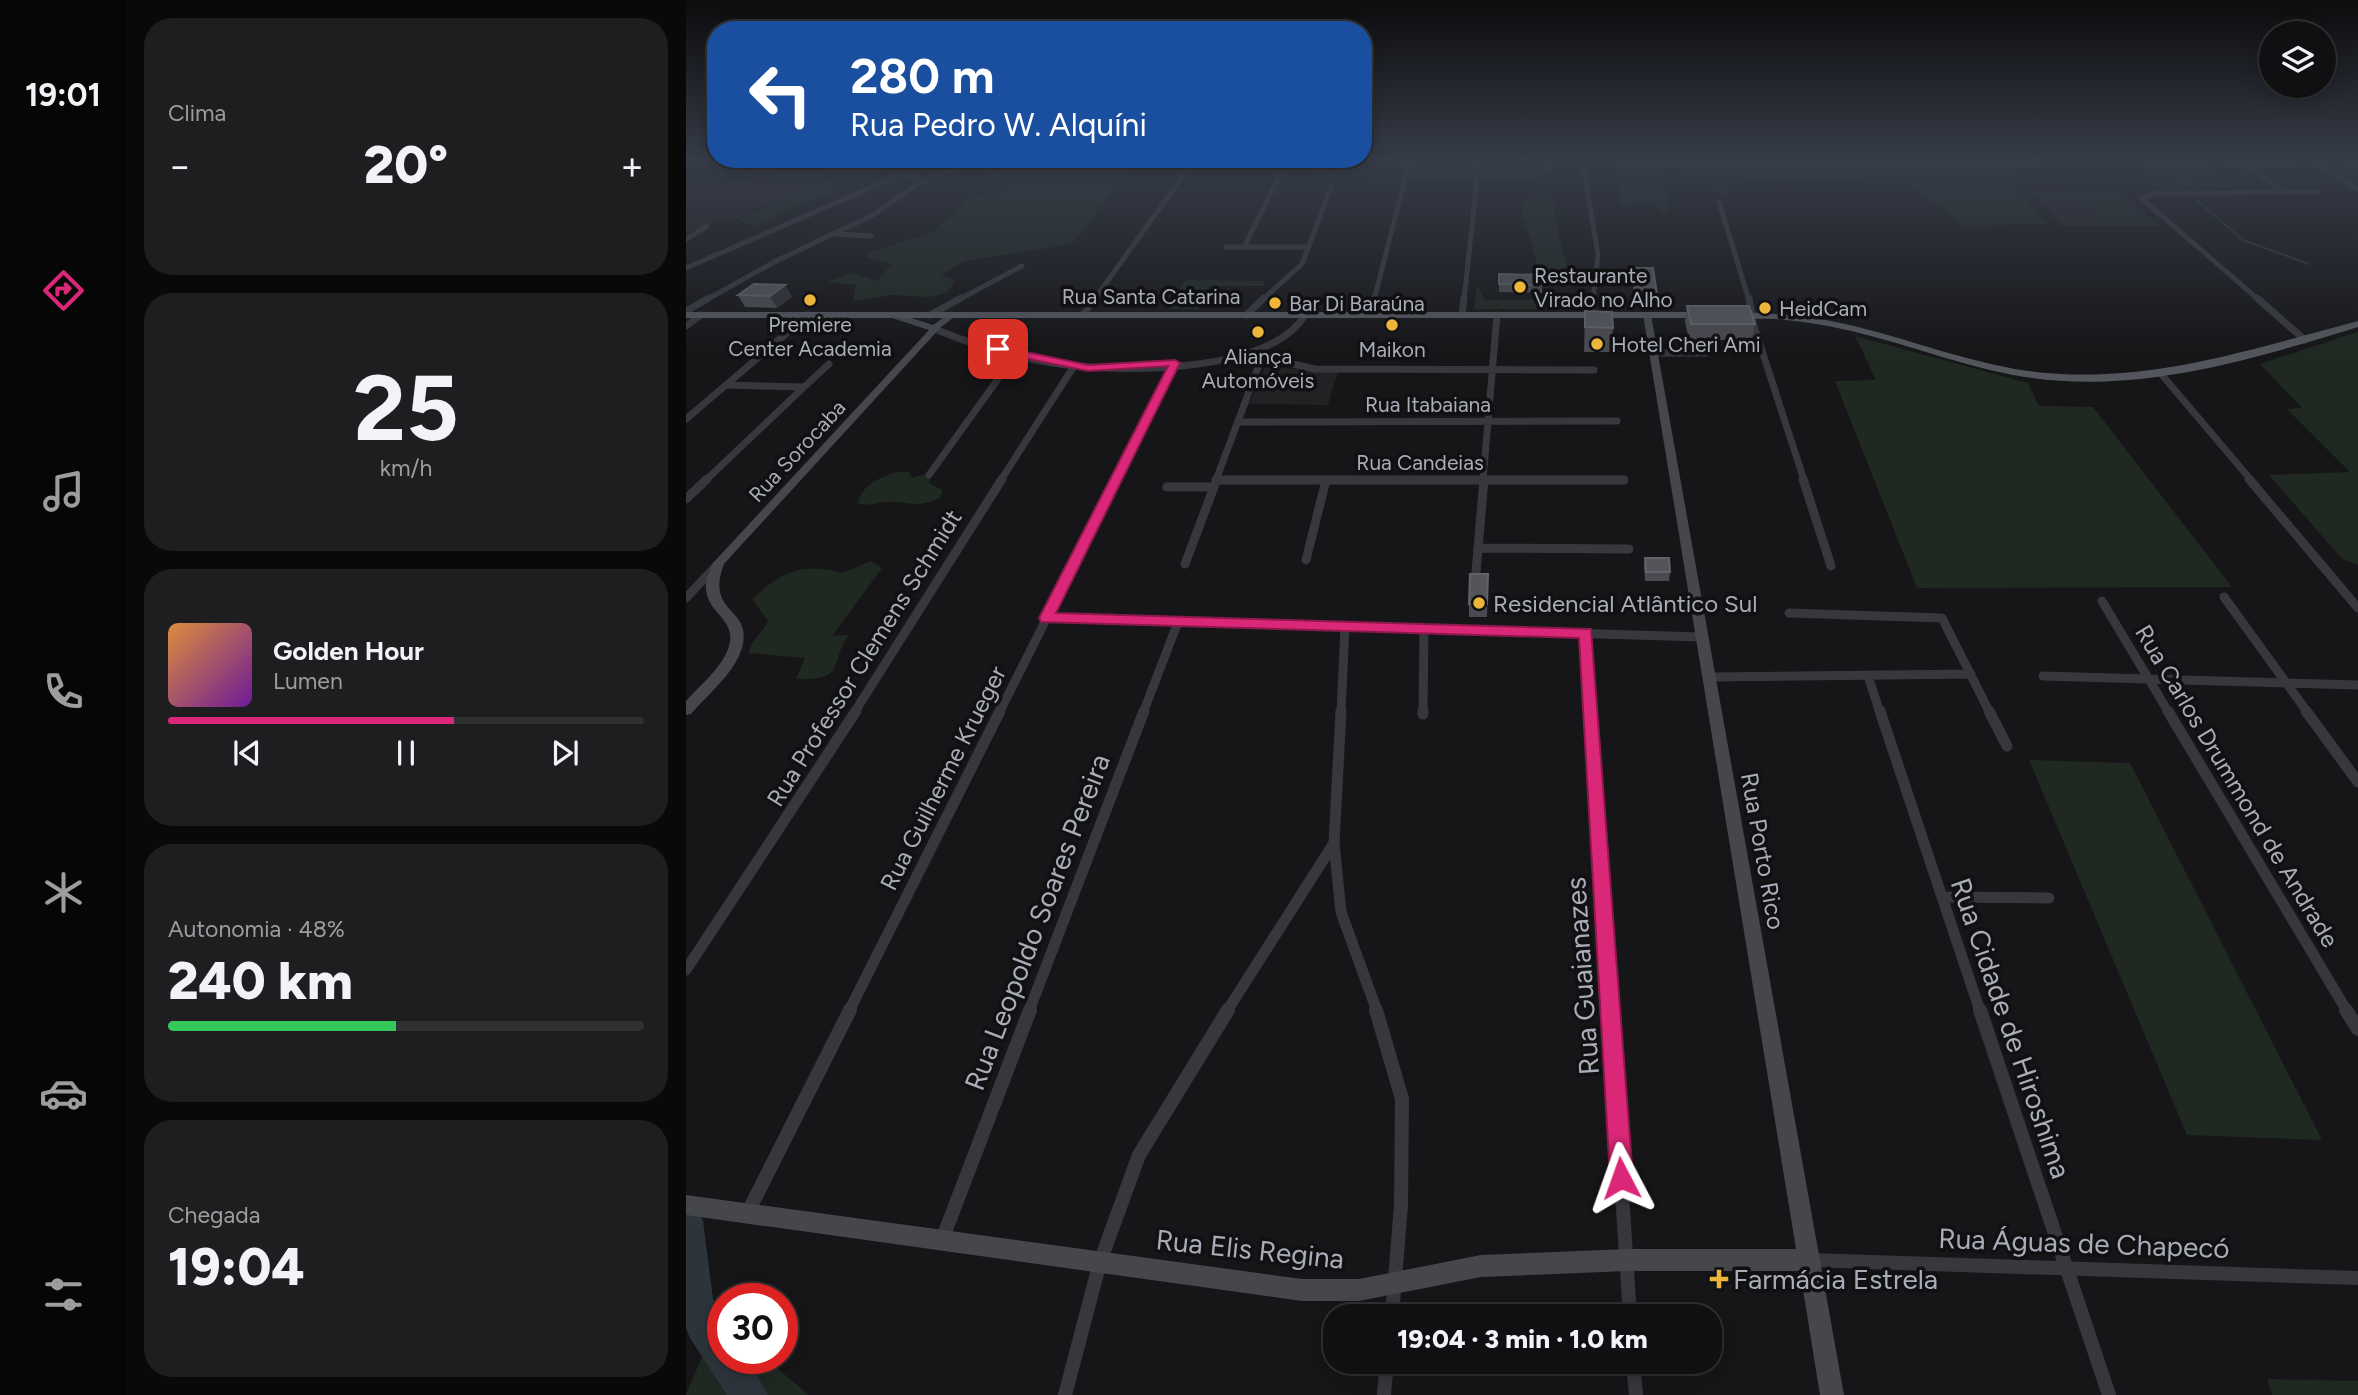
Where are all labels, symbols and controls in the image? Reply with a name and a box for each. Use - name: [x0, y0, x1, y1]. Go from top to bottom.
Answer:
- map controls: [2259, 21, 2336, 98]
- button: layers: [2259, 21, 2336, 98]
- text: 280 m: [850, 46, 995, 105]
- icon: left: [735, 49, 826, 140]
- text: 19:01: [25, 76, 101, 114]
- text: Clima: [168, 99, 226, 127]
- text: Rua Pedro W. Alquíni: [850, 106, 1147, 144]
- text: 20°: [364, 134, 448, 196]
- text: −: [168, 143, 192, 189]
- text: +: [620, 143, 644, 189]
- place label: Restaurante Virado no Alho: [1534, 263, 1673, 312]
- icon: directions: [39, 266, 88, 315]
- marker: Restaurante Virado no Alho: [1512, 279, 1528, 295]
- street label: Rua Santa Catarina: [1062, 284, 1240, 309]
- place label: Bar Di Baraúna: [1289, 291, 1425, 316]
- marker: Premiere Center Academia: [802, 292, 818, 308]
- marker: Bar Di Baraúna: [1267, 295, 1283, 311]
- place label: HeidCam: [1779, 296, 1867, 321]
- marker: HeidCam: [1757, 300, 1773, 316]
- place label: Premiere Center Academia: [728, 312, 892, 361]
- marker: Maikon: [1384, 317, 1400, 333]
- pin: [968, 319, 1028, 379]
- marker: Aliança Automóveis: [1250, 324, 1266, 340]
- icon: arrive: [979, 330, 1017, 368]
- place label: Hotel Cheri Ami: [1611, 332, 1761, 357]
- marker: Hotel Cheri Ami: [1589, 336, 1605, 352]
- place label: Maikon: [1358, 337, 1426, 362]
- place label: Aliança Automóveis: [1202, 344, 1314, 393]
- text: 25: [353, 354, 459, 463]
- street label: Rua Itabaiana: [1365, 392, 1491, 417]
- street label: Rua Sorocaba: [743, 395, 851, 507]
- street label: Rua Candeias: [1356, 450, 1484, 475]
- text: km/h: [380, 454, 432, 482]
- icon: music: [39, 467, 88, 516]
- street label: Rua Professor Clemens Schmidt: [760, 504, 968, 812]
- place label: Residencial Atlântico Sul: [1493, 589, 1758, 618]
- marker: Residencial Atlântico Sul: [1471, 595, 1487, 611]
- street label: Rua Carlos Drummond de Andrade: [2129, 620, 2345, 952]
- text: Golden Hour: [273, 635, 424, 667]
- street label: Rua Guilherme Krueger: [874, 661, 1012, 895]
- icon: phone: [39, 667, 88, 716]
- text: Lumen: [273, 667, 343, 695]
- icon: previous: [228, 734, 266, 772]
- icon: pause: [387, 734, 425, 772]
- icon: next: [546, 734, 584, 772]
- street label: Rua Leopoldo Soares Pereira: [957, 749, 1117, 1095]
- street label: Rua Porto Rico: [1735, 770, 1791, 932]
- icon: climate: [39, 868, 88, 917]
- street label: Rua Cidade de Hiroshima: [1944, 873, 2078, 1183]
- street label: Rua Guaianazes: [1558, 876, 1606, 1076]
- text: Autonomia · 48%: [168, 915, 345, 943]
- text: 240 km: [168, 950, 353, 1012]
- icon: car: [39, 1069, 88, 1118]
- position arrow: [1584, 1141, 1658, 1215]
- text: Chegada: [168, 1201, 260, 1229]
- street label: Rua Águas de Chapecó: [1938, 1221, 2230, 1265]
- street label: Rua Elis Regina: [1154, 1222, 1346, 1276]
- text: 19:04: [168, 1236, 305, 1298]
- place label: Farmácia Estrela: [1733, 1262, 1938, 1296]
- icon: filters: [39, 1270, 88, 1319]
- marker: Farmácia Estrela: [1711, 1271, 1727, 1287]
- speed limit sign: 30: [707, 1283, 798, 1374]
- text: 19:04 · 3 min · 1.0 km: [1397, 1323, 1648, 1355]

